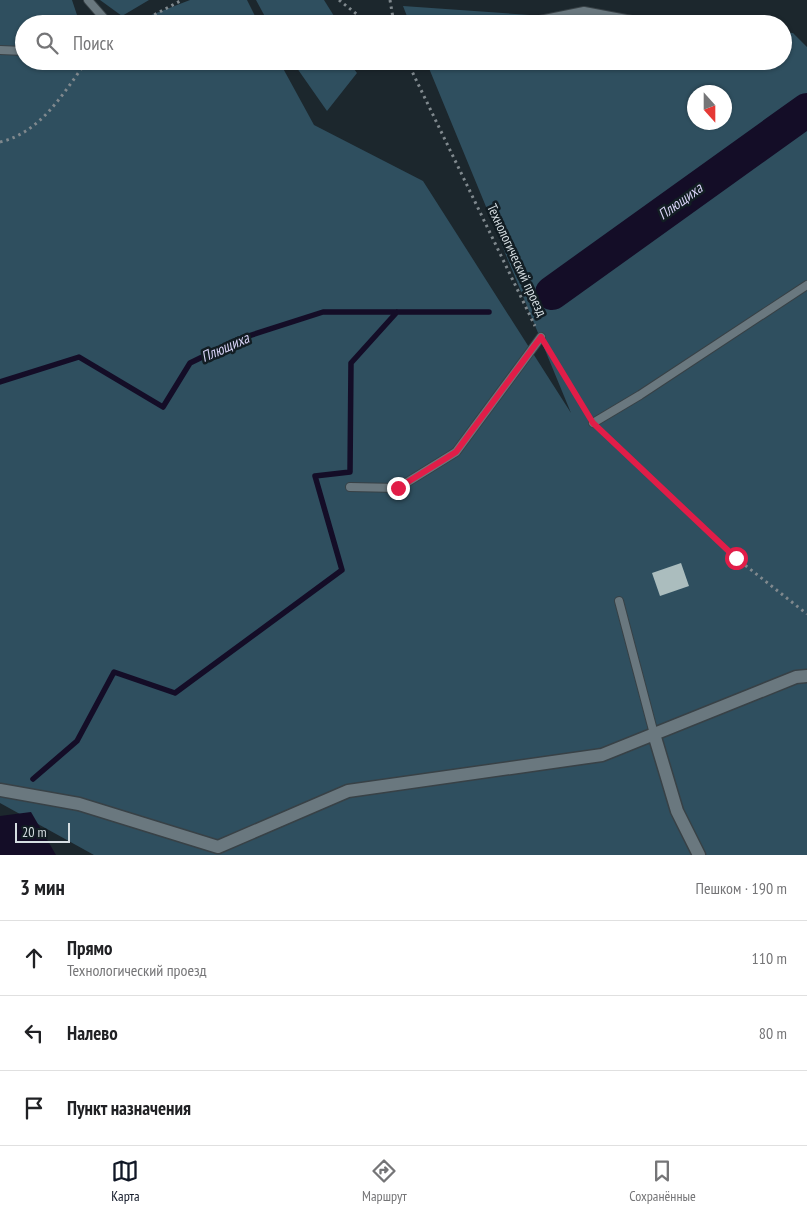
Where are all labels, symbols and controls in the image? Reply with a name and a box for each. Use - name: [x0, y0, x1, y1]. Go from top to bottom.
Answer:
- search box: [15, 15, 792, 70]
- icon: search: [33, 29, 61, 57]
- text: Поиск: [73, 31, 114, 55]
- north arrow: [687, 85, 732, 130]
- water label: Плющиха: [654, 178, 707, 224]
- street label: Технологический проезд: [483, 201, 551, 319]
- water label: Плющиха: [198, 328, 253, 366]
- route end: [387, 477, 410, 500]
- route start: [725, 547, 748, 570]
- scale bar: [15, 820, 70, 843]
- text: 20 m: [22, 823, 47, 841]
- text: 3 мин: [20, 874, 65, 901]
- text: Пешком · 190 m: [696, 878, 787, 898]
- text: Прямо: [67, 936, 112, 960]
- icon: ahead: [20, 944, 48, 972]
- text: 110 m: [752, 948, 787, 968]
- text: Технологический проезд: [67, 960, 207, 980]
- icon: left: [20, 1019, 48, 1047]
- text: Налево: [67, 1021, 118, 1045]
- text: 80 m: [759, 1023, 787, 1043]
- icon: arrive: [20, 1094, 48, 1122]
- text: Пункт назначения: [67, 1096, 191, 1120]
- tab: Карта: [111, 1157, 140, 1205]
- tab: Маршрут: [362, 1157, 407, 1205]
- tab: Сохранённые: [629, 1157, 696, 1205]

